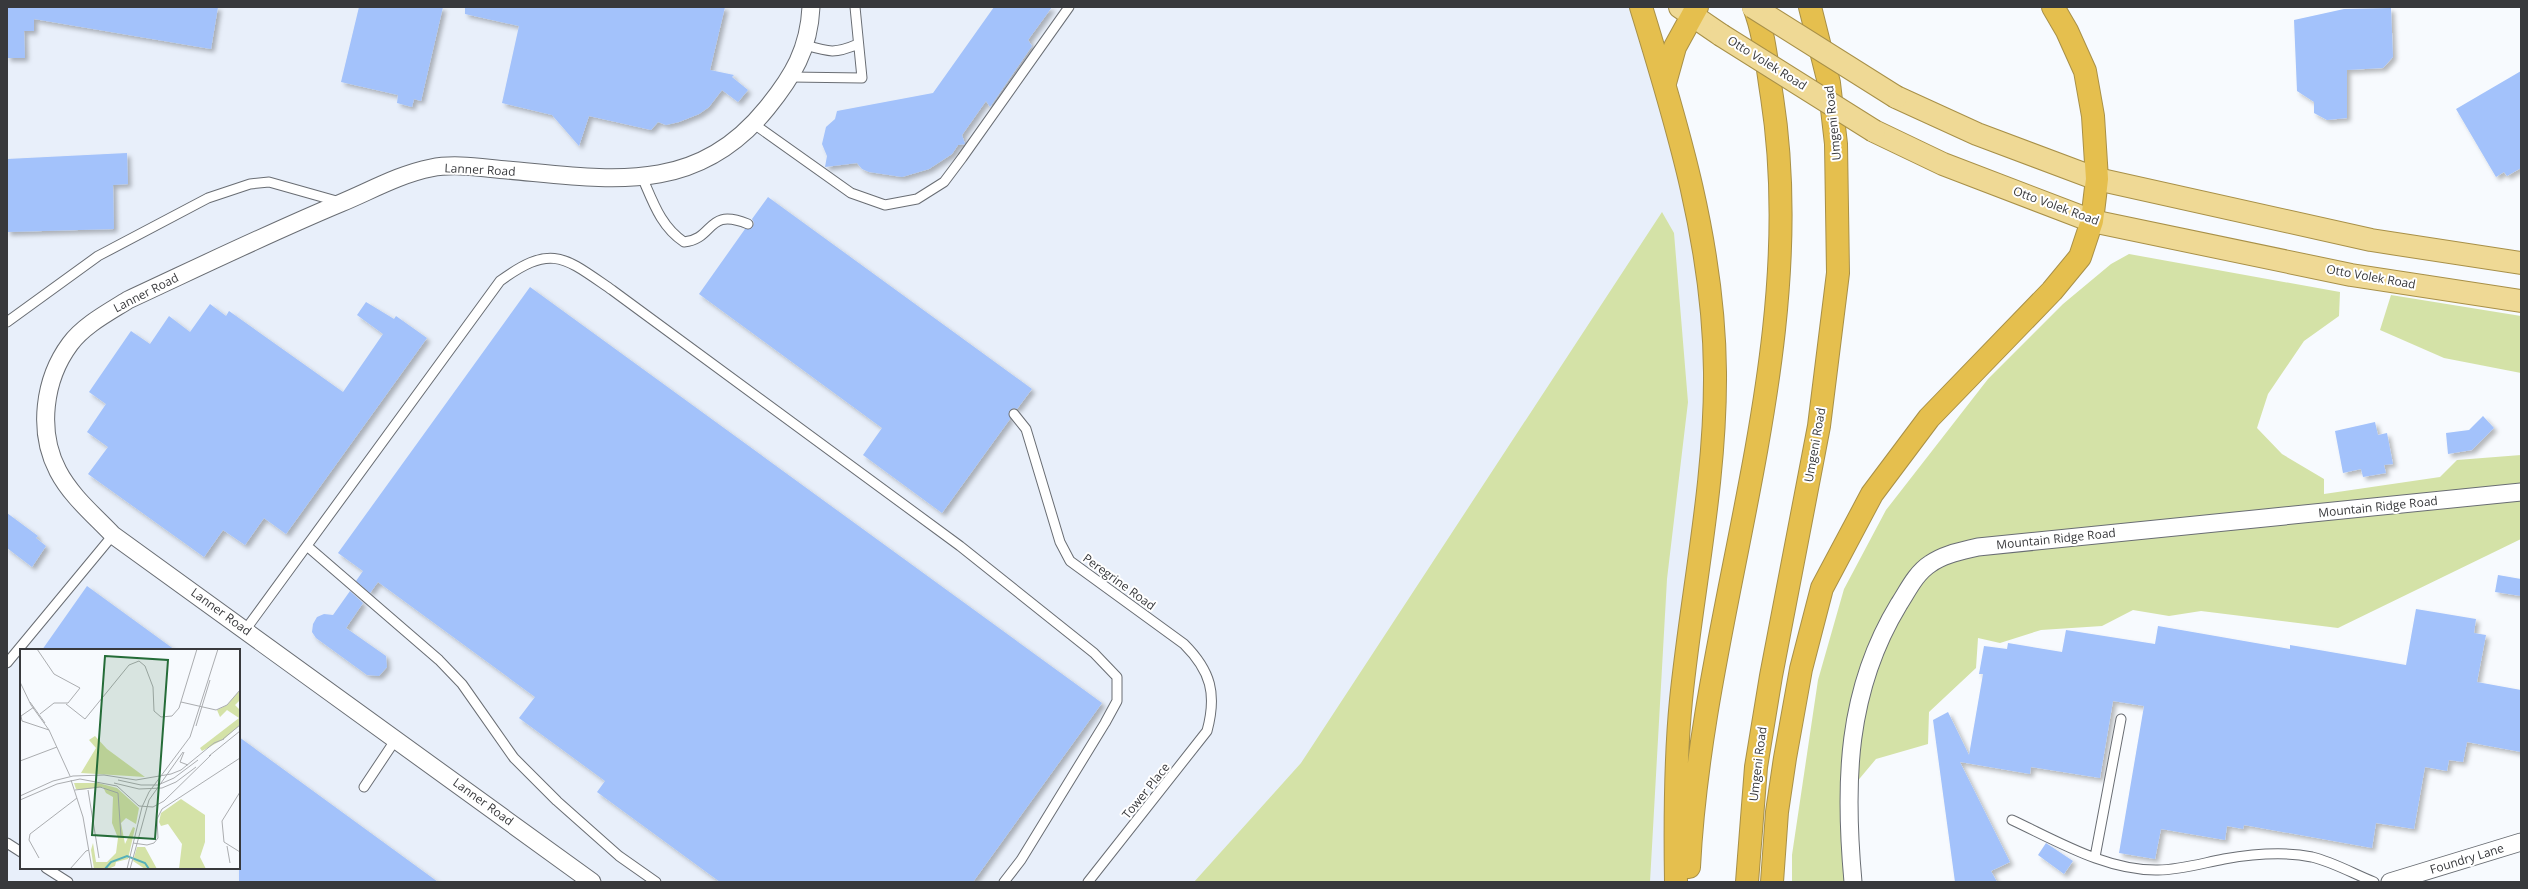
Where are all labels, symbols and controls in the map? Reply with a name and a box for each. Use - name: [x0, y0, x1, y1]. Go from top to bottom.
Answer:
- street label: Otto Volek Road: [1724, 31, 1810, 94]
- street label: Umgeni Road: [1820, 85, 1845, 161]
- street label: Lanner Road: [444, 159, 516, 180]
- street label: Otto Volek Road: [2011, 182, 2102, 229]
- street label: Otto Volek Road: [2325, 260, 2417, 293]
- street label: Lanner Road: [110, 269, 181, 316]
- street label: Umgeni Road: [1800, 406, 1829, 483]
- street label: Mountain Ridge Road: [2317, 492, 2438, 521]
- street label: Mountain Ridge Road: [1995, 524, 2116, 553]
- street label: Peregrine Road: [1080, 549, 1159, 614]
- street label: Lanner Road: [188, 584, 255, 639]
- inset map: [20, 649, 240, 869]
- street label: Umgeni Road: [1744, 726, 1771, 802]
- street label: Tower Place: [1118, 759, 1174, 822]
- street label: Lanner Road: [450, 774, 517, 829]
- street label: Foundry Lane: [2428, 839, 2506, 878]

